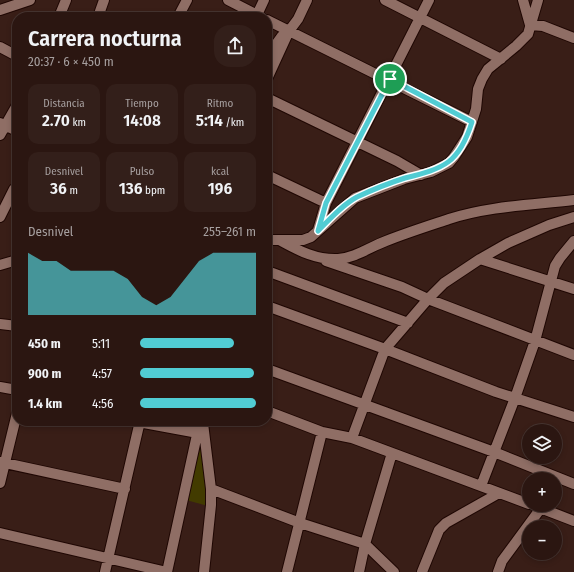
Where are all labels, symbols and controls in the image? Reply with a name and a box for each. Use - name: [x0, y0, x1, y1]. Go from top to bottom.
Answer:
- text: Carrera nocturna: [28, 25, 182, 52]
- button: share: [214, 25, 256, 67]
- text: 20:37 · 6 × 450 m: [28, 54, 114, 69]
- pin: [373, 62, 407, 96]
- icon: arrive: [379, 68, 401, 90]
- text: Distancia: [43, 97, 85, 110]
- text: Tiempo: [125, 97, 159, 110]
- text: Ritmo: [207, 97, 233, 110]
- text: 2.70: [42, 110, 70, 131]
- text: 14:08: [123, 110, 161, 131]
- text: 5:14: [196, 110, 223, 131]
- text: km: [70, 116, 86, 129]
- text: /km: [223, 116, 244, 129]
- text: Desnivel: [45, 165, 83, 178]
- text: Pulso: [130, 165, 154, 178]
- text: kcal: [211, 165, 229, 178]
- text: 36: [50, 178, 67, 199]
- text: 136: [119, 178, 143, 199]
- text: 196: [208, 178, 232, 199]
- text: m: [67, 184, 78, 197]
- text: bpm: [143, 184, 165, 197]
- text: Desnivel: [28, 224, 73, 239]
- text: 255–261 m: [203, 224, 256, 239]
- text: 450 m: [28, 336, 61, 351]
- text: 5:11: [92, 336, 110, 351]
- text: 900 m: [28, 366, 62, 381]
- text: 4:57: [92, 366, 112, 381]
- text: 1.4 km: [28, 396, 62, 411]
- text: 4:56: [92, 396, 114, 411]
- map controls: [522, 424, 562, 560]
- button: layers: [522, 424, 562, 464]
- button: +: [522, 472, 562, 512]
- button: −: [522, 520, 562, 560]

